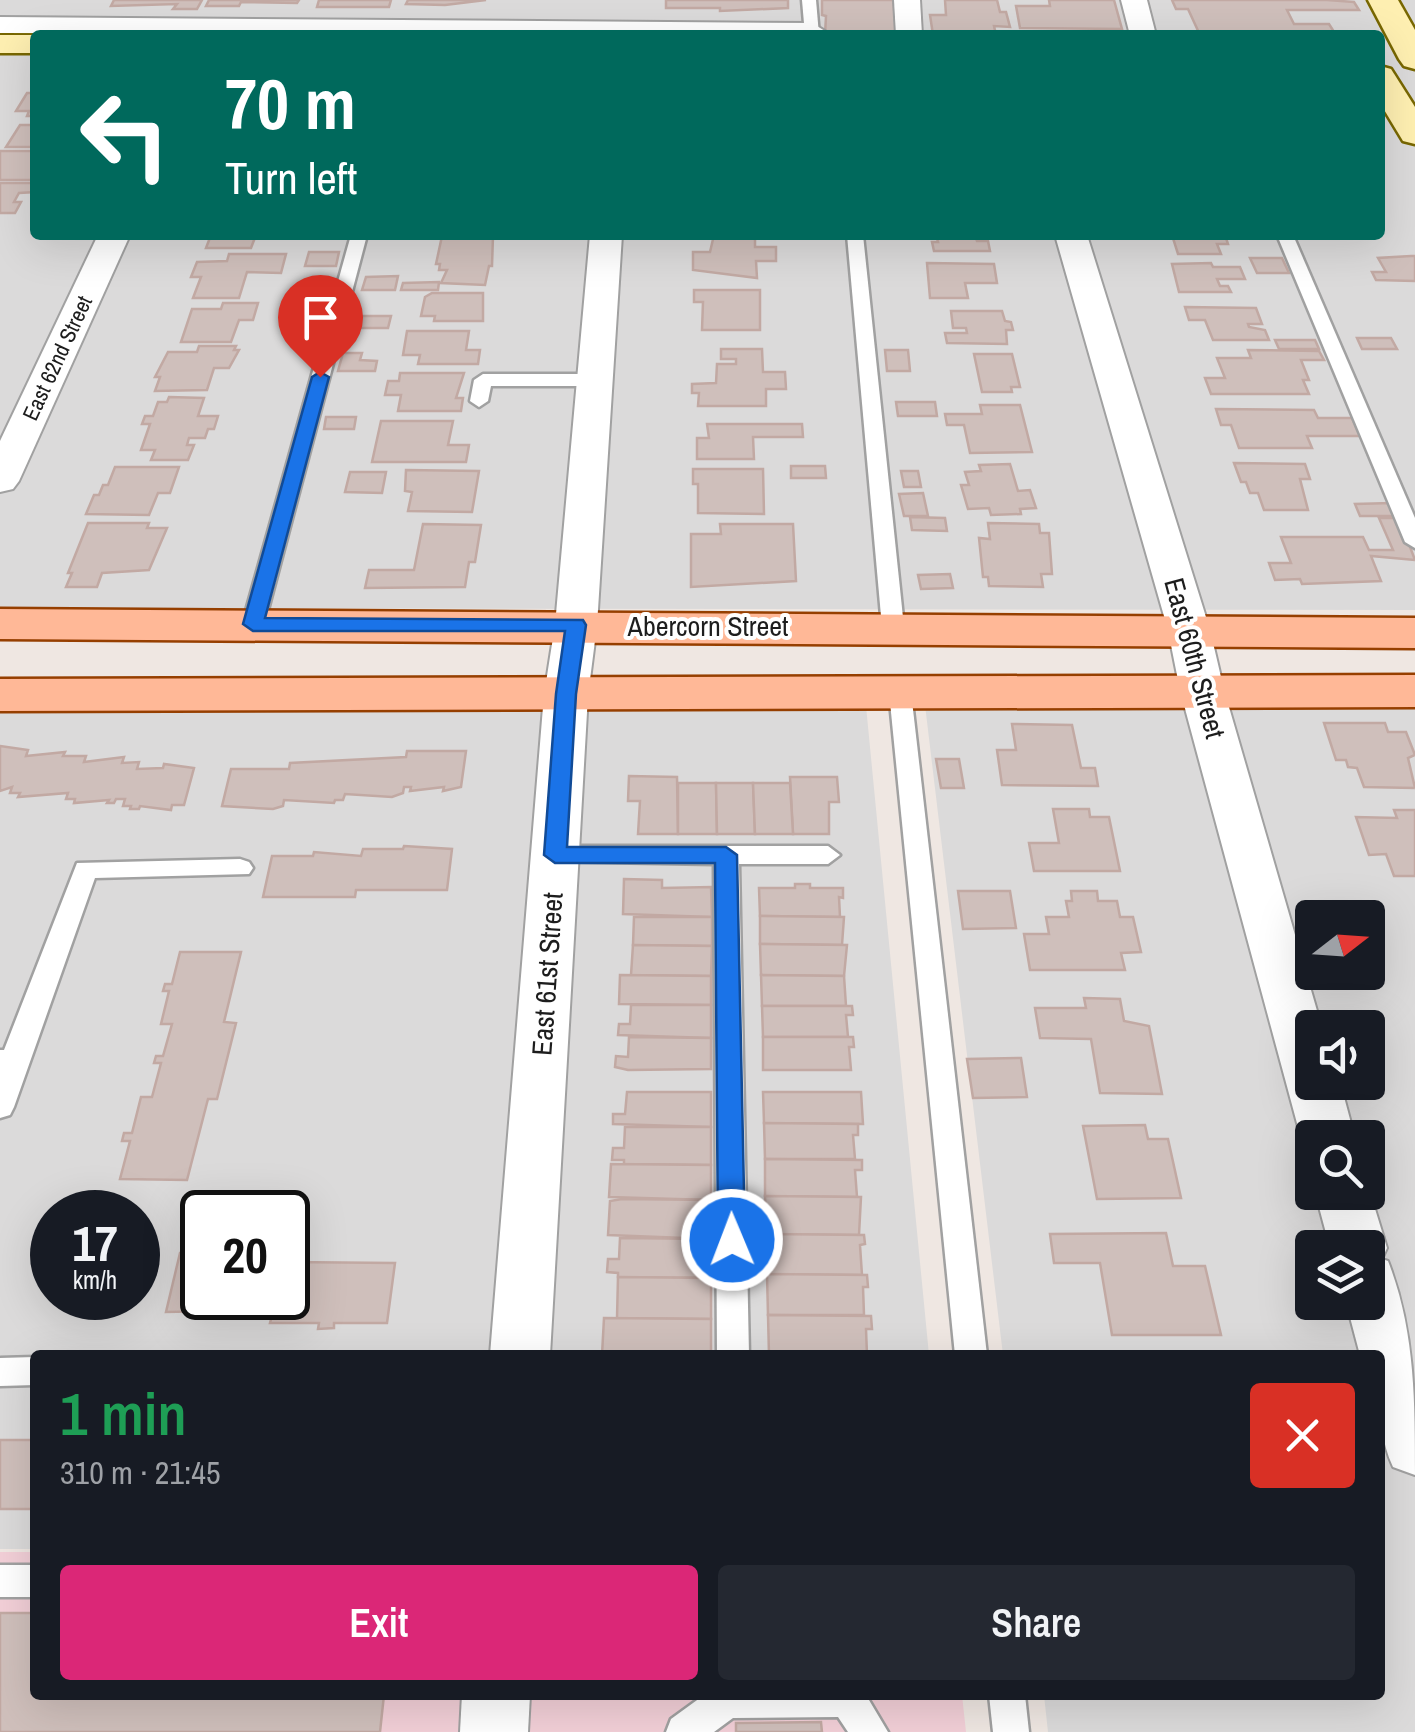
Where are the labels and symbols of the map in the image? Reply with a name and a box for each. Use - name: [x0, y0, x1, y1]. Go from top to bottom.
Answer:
- pin: [278, 275, 363, 378]
- street label: East 62nd Street: [15, 291, 99, 425]
- street label: East 60th Street: [1155, 574, 1235, 742]
- street label: Abercorn Street: [627, 607, 788, 645]
- street label: East 61st Street: [522, 891, 572, 1057]
- north arrow: [1295, 900, 1385, 990]
- position arrow: [680, 1188, 784, 1292]
- speed limit sign: 20: [180, 1190, 310, 1320]

